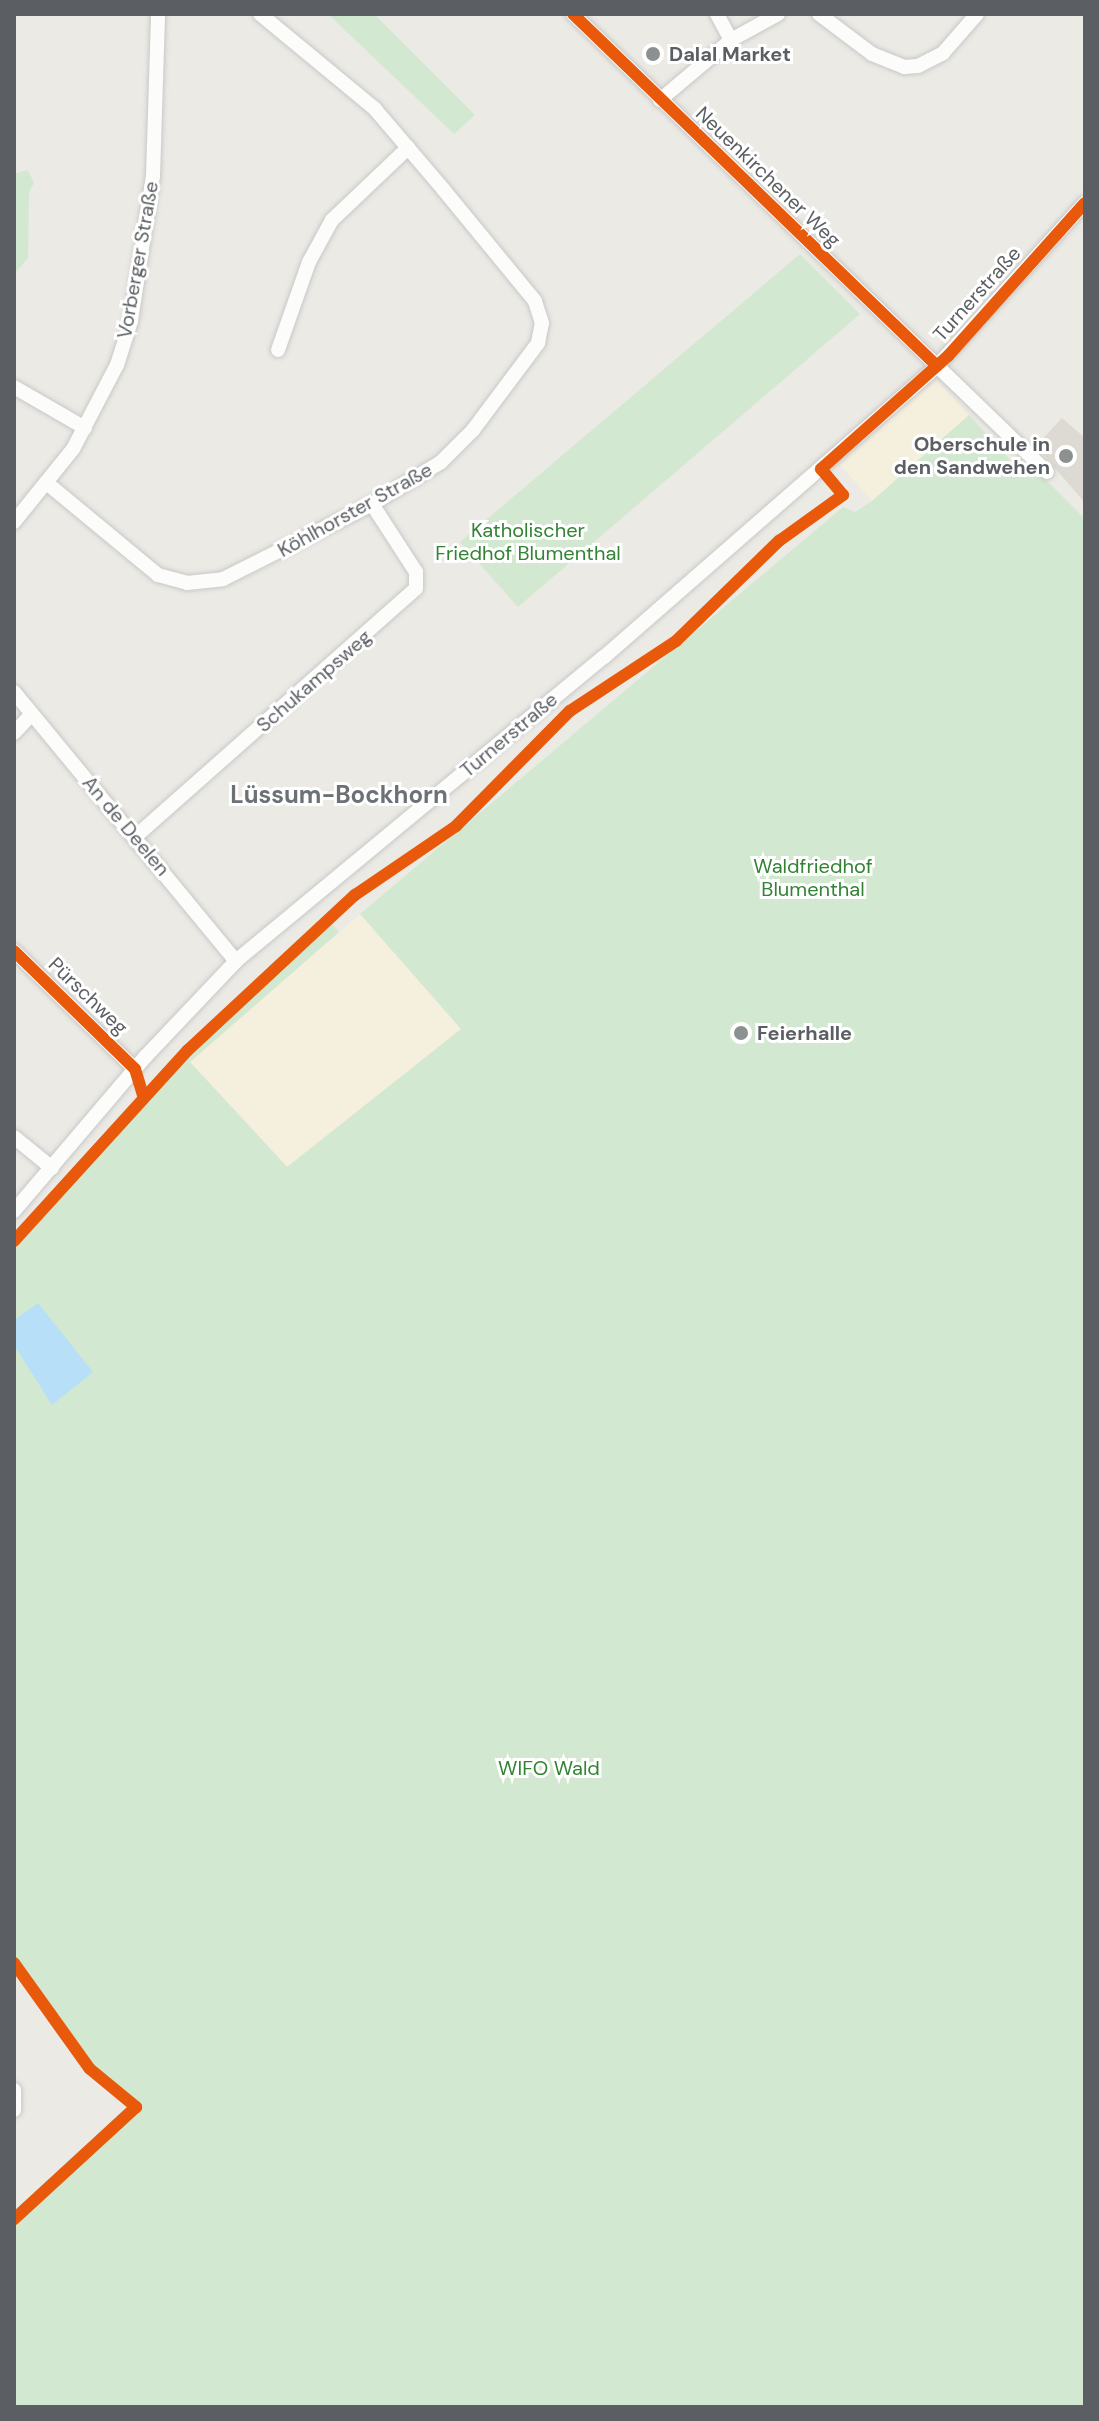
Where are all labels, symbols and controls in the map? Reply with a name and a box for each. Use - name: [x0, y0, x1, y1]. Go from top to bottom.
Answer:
- place label: Dalal Market: [669, 42, 791, 66]
- marker: Dalal Market: [644, 45, 662, 63]
- street label: Neuenkirchener Weg: [691, 102, 845, 252]
- street label: Vorberger Straße: [112, 180, 164, 340]
- street label: Turnerstraße: [928, 242, 1026, 346]
- place label: Oberschule in den Sandwehen: [894, 432, 1050, 479]
- marker: Oberschule in den Sandwehen: [1057, 447, 1075, 465]
- street label: Köhlhorster Straße: [274, 458, 436, 562]
- park label: Katholischer Friedhof Blumenthal: [435, 518, 621, 565]
- street label: Schukampsweg: [252, 625, 376, 737]
- street label: Turnerstraße: [456, 687, 562, 783]
- street label: An de Deelen: [77, 771, 175, 881]
- district label: Lüssum-Bockhorn: [230, 781, 448, 809]
- park label: Waldfriedhof Blumenthal: [753, 854, 873, 901]
- street label: Pürschweg: [43, 952, 133, 1040]
- place label: Feierhalle: [757, 1021, 852, 1045]
- marker: Feierhalle: [732, 1024, 750, 1042]
- park label: WIFO Wald: [498, 1756, 600, 1780]

